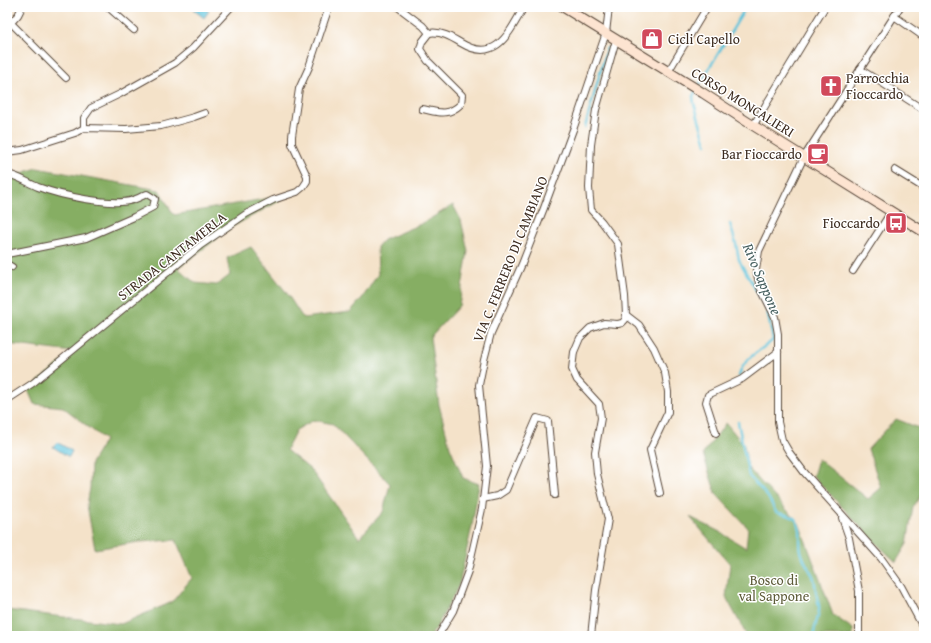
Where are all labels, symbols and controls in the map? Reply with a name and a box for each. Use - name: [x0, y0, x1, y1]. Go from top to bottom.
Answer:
- shop icon: Cicli Capello: [639, 26, 665, 52]
- place label: Cicli Capello: [668, 29, 740, 49]
- street label: CORSO MONCALIERI: [688, 62, 798, 142]
- place label: Parrocchia Fioccardo: [846, 68, 910, 104]
- church icon: Parrocchia Fioccardo: [818, 73, 844, 99]
- cafe icon: Bar Fioccardo: [805, 141, 831, 167]
- place label: Bar Fioccardo: [721, 144, 802, 164]
- street label: VIA C. FERRERO DI CAMBIANO: [468, 173, 552, 345]
- street label: STRADA CANTAMERLA: [113, 207, 231, 305]
- bus stop icon: Fioccardo: [883, 210, 909, 236]
- place label: Fioccardo: [823, 213, 880, 233]
- water label: Rivo Sappone: [738, 239, 787, 318]
- park label: Bosco di val Sappone: [739, 570, 810, 606]

